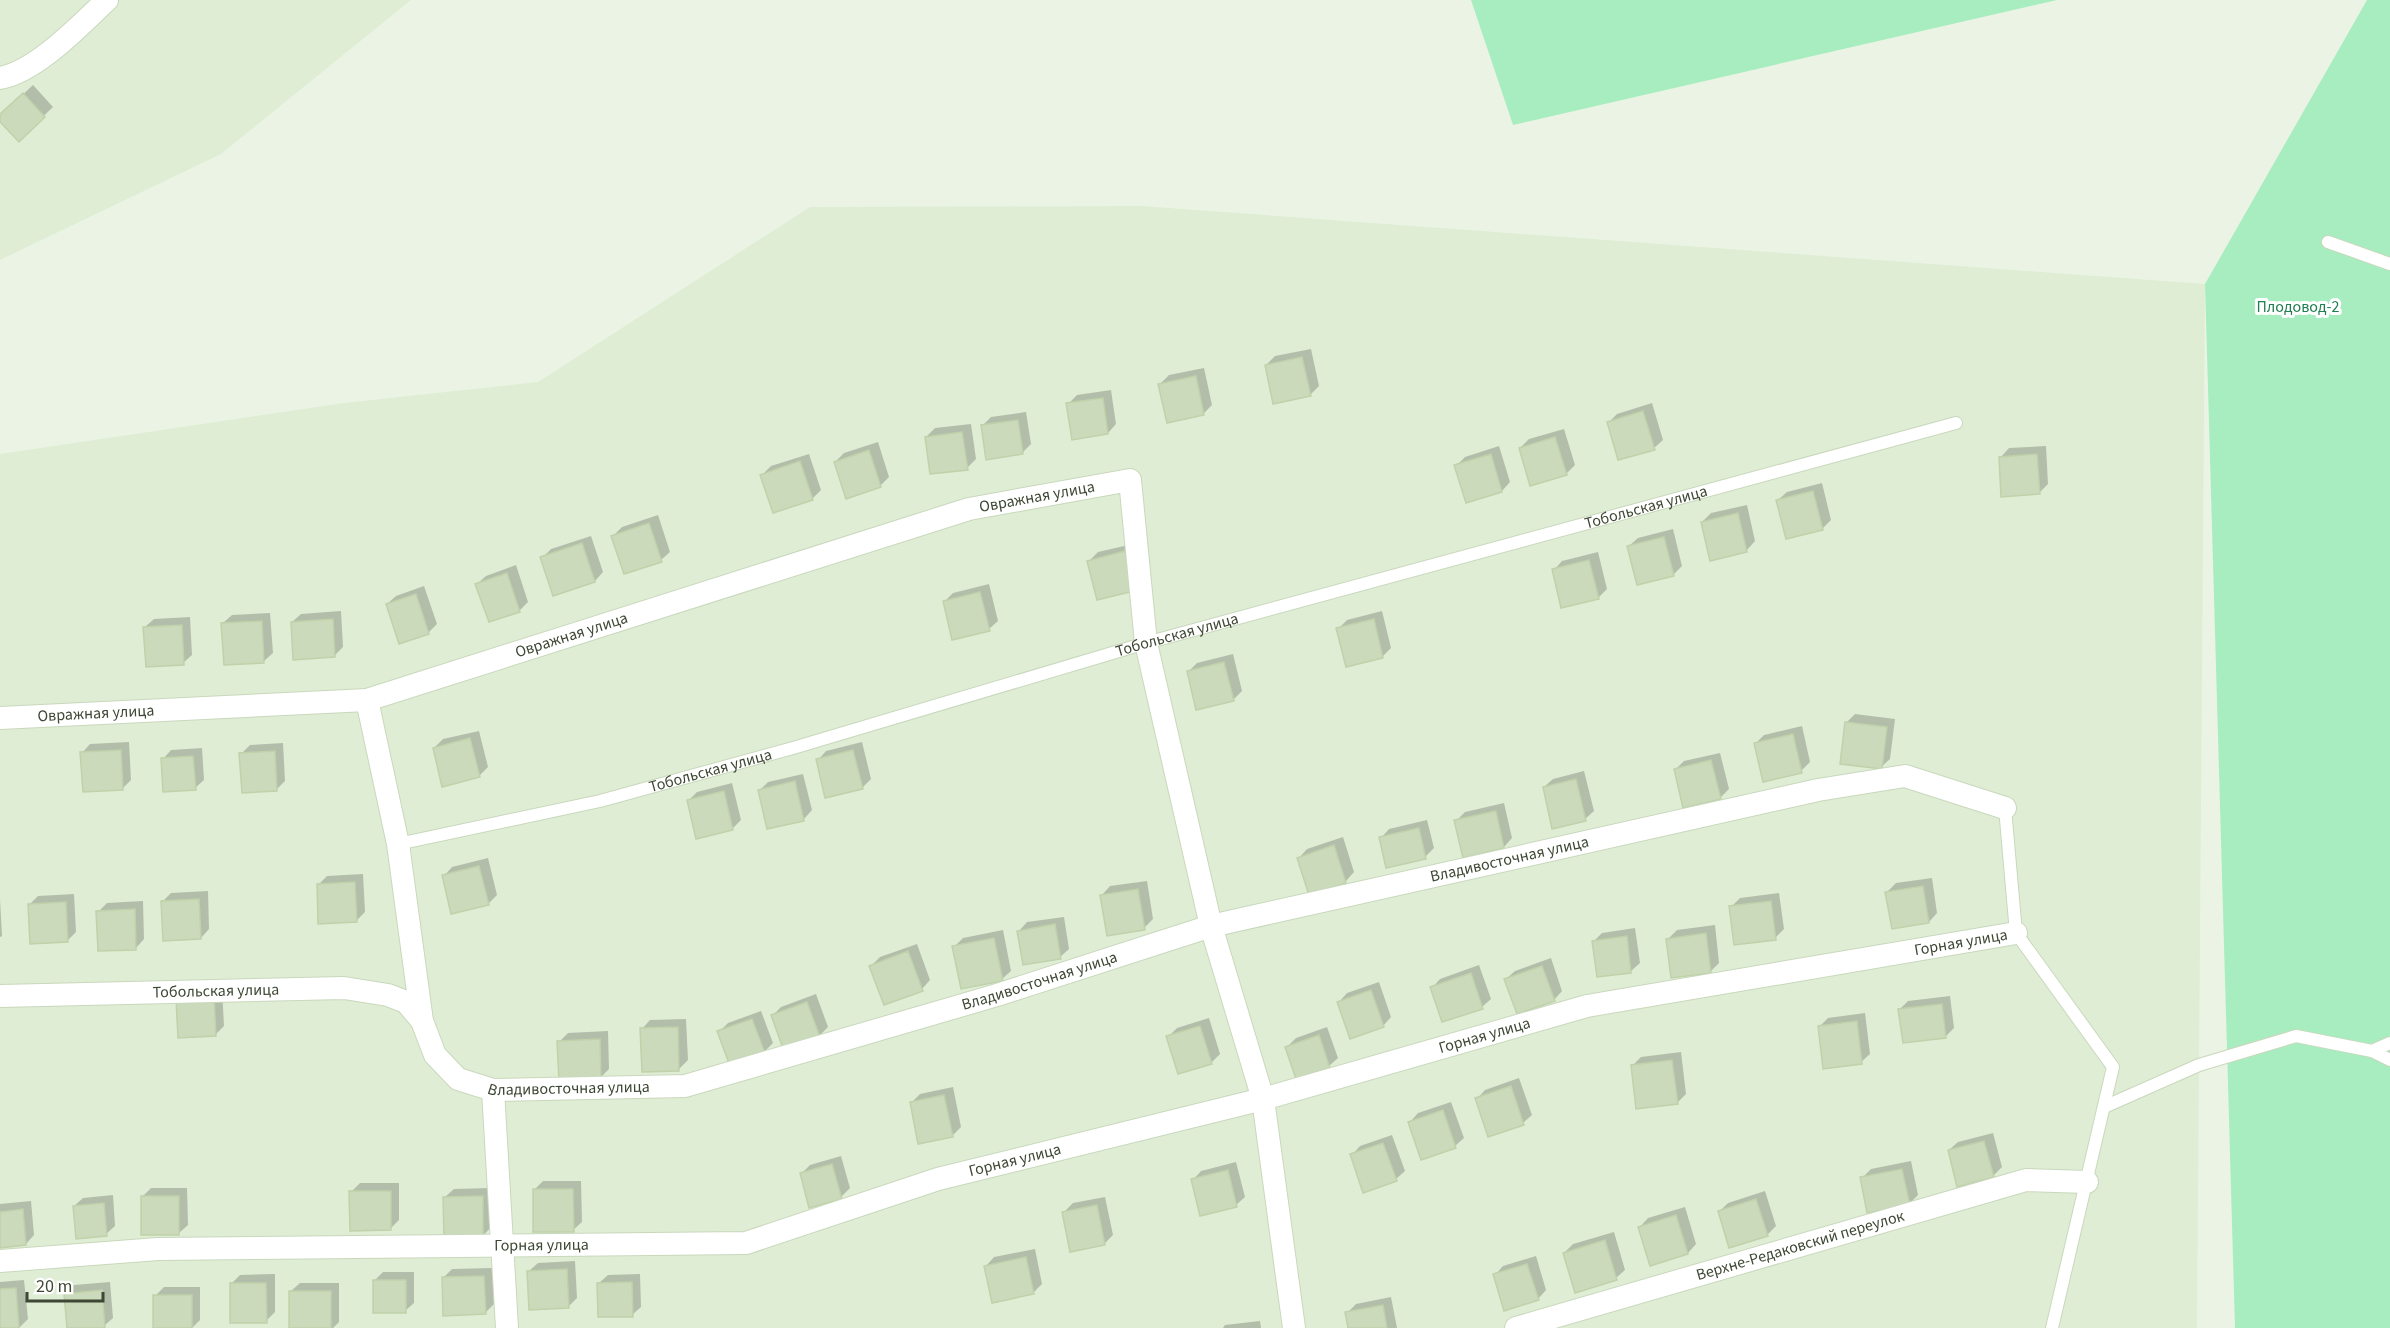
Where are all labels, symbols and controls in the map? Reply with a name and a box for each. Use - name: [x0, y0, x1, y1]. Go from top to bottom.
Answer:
- park label: Плодовод-2: [2257, 296, 2339, 318]
- street label: Овражная улица: [977, 476, 1096, 518]
- street label: Тобольская улица: [1582, 480, 1710, 534]
- street label: Овражная улица: [512, 607, 631, 663]
- street label: Тобольская улица: [1113, 607, 1241, 662]
- street label: Овражная улица: [37, 699, 155, 727]
- street label: Тобольская улица: [646, 743, 774, 798]
- street label: Владивосточная улица: [1428, 831, 1591, 888]
- street label: Горная улица: [1913, 924, 2009, 961]
- street label: Владивосточная улица: [959, 946, 1120, 1016]
- street label: Тобольская улица: [152, 979, 279, 1003]
- street label: Горная улица: [1436, 1012, 1533, 1059]
- street label: Владивосточная улица: [485, 1076, 650, 1102]
- street label: Горная улица: [966, 1138, 1063, 1182]
- street label: Верхне-Редаковский переулок: [1694, 1205, 1907, 1286]
- street label: Горная улица: [494, 1234, 589, 1257]
- scale bar: [27, 1265, 104, 1303]
- text: 20 m: [36, 1274, 72, 1299]

